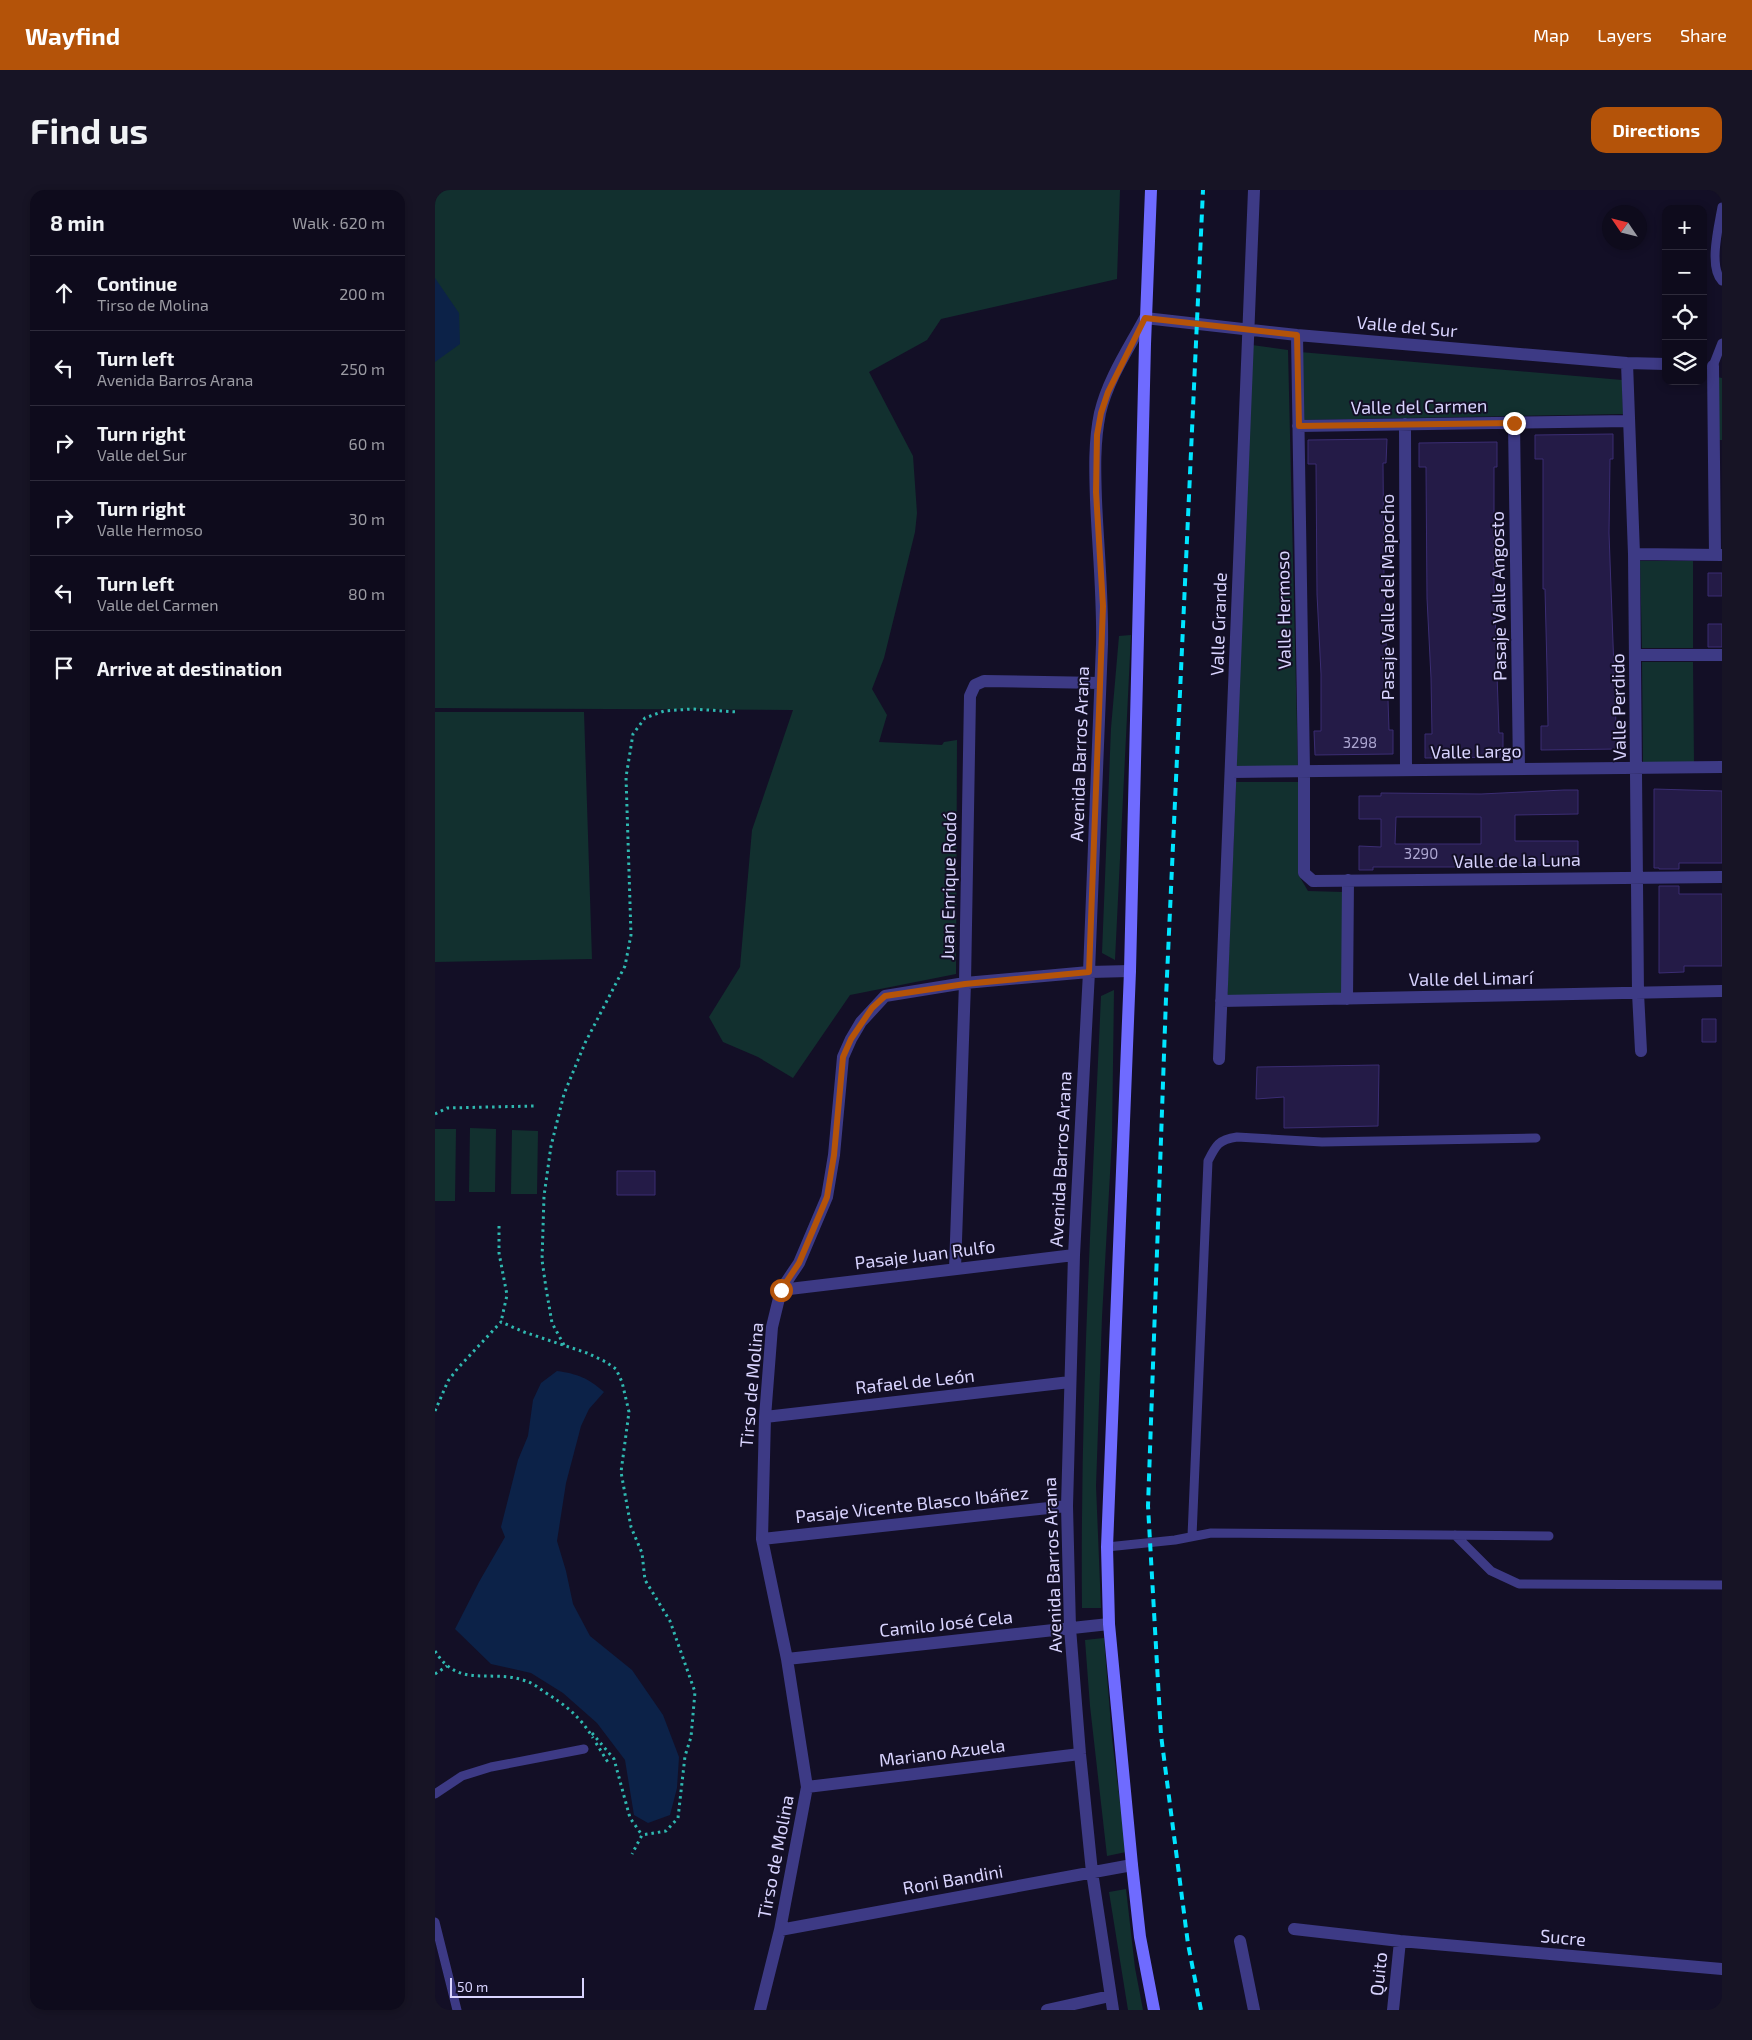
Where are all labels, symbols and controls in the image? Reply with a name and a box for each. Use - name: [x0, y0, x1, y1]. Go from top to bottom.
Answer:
- text: Wayfind: [25, 21, 120, 50]
- text: Map: [1533, 24, 1569, 46]
- text: Layers: [1597, 24, 1652, 46]
- text: Share: [1680, 24, 1727, 46]
- button: Directions: [1591, 107, 1722, 153]
- text: Find us: [30, 109, 148, 151]
- north arrow: [1602, 205, 1647, 250]
- map controls: [1662, 205, 1707, 385]
- button: +: [1662, 205, 1707, 250]
- text: 8 min: [50, 210, 105, 235]
- text: Walk · 620 m: [292, 213, 385, 232]
- button: −: [1662, 250, 1707, 295]
- text: Continue: [97, 272, 177, 295]
- icon: ahead: [50, 279, 78, 307]
- text: 200 m: [339, 284, 385, 303]
- text: Tirso de Molina: [97, 295, 209, 314]
- button: locate: [1662, 295, 1707, 340]
- street label: Valle del Sur: [1356, 311, 1458, 341]
- button: layers: [1662, 340, 1707, 385]
- text: Turn left: [97, 347, 174, 370]
- icon: left: [50, 354, 78, 382]
- text: 250 m: [340, 359, 385, 378]
- text: Avenida Barros Arana: [97, 370, 253, 389]
- street label: Valle del Carmen: [1350, 394, 1488, 418]
- route end: [1503, 412, 1526, 435]
- text: Turn right: [97, 422, 185, 445]
- icon: right: [50, 429, 78, 457]
- text: 60 m: [349, 434, 385, 453]
- text: Valle del Sur: [97, 445, 187, 464]
- street label: Pasaje Valle del Mapocho: [1376, 494, 1398, 700]
- text: Turn right: [97, 497, 185, 520]
- icon: right: [50, 504, 78, 532]
- text: 30 m: [349, 509, 385, 528]
- street label: Pasaje Valle Angosto: [1486, 511, 1510, 681]
- text: Valle Hermoso: [97, 520, 203, 539]
- street label: Valle Hermoso: [1271, 550, 1295, 670]
- text: Turn left: [97, 572, 174, 595]
- street label: Valle Grande: [1205, 572, 1231, 676]
- icon: left: [50, 579, 78, 607]
- text: 80 m: [348, 584, 385, 603]
- text: Valle del Carmen: [97, 595, 219, 614]
- street label: Valle Perdido: [1606, 653, 1630, 761]
- icon: arrive: [50, 654, 78, 682]
- text: Arrive at destination: [97, 657, 282, 680]
- street label: Avenida Barros Arana: [1065, 666, 1093, 842]
- house number: 3298: [1343, 733, 1377, 751]
- street label: Valle Largo: [1430, 739, 1522, 763]
- street label: Juan Enrique Rodó: [936, 811, 960, 961]
- house number: 3290: [1404, 844, 1438, 862]
- street label: Valle de la Luna: [1453, 848, 1581, 872]
- street label: Valle del Limarí: [1408, 966, 1534, 990]
- street label: Avenida Barros Arana: [1044, 1071, 1076, 1247]
- street label: Pasaje Juan Rulfo: [853, 1234, 996, 1274]
- route start: [770, 1279, 793, 1302]
- street label: Tirso de Molina: [735, 1321, 767, 1448]
- street label: Rafael de León: [854, 1364, 976, 1398]
- street label: Avenida Barros Arana: [1038, 1477, 1066, 1653]
- street label: Pasaje Vicente Blasco Ibáñez: [794, 1481, 1030, 1527]
- street label: Camilo José Cela: [878, 1605, 1014, 1641]
- street label: Mariano Azuela: [877, 1733, 1006, 1771]
- street label: Tirso de Molina: [752, 1793, 798, 1921]
- street label: Roni Bandini: [901, 1859, 1005, 1899]
- street label: Sucre: [1539, 1924, 1587, 1950]
- street label: Quito: [1365, 1951, 1391, 1997]
- scale bar: [450, 1975, 584, 1998]
- text: 50 m: [457, 1978, 488, 1995]

